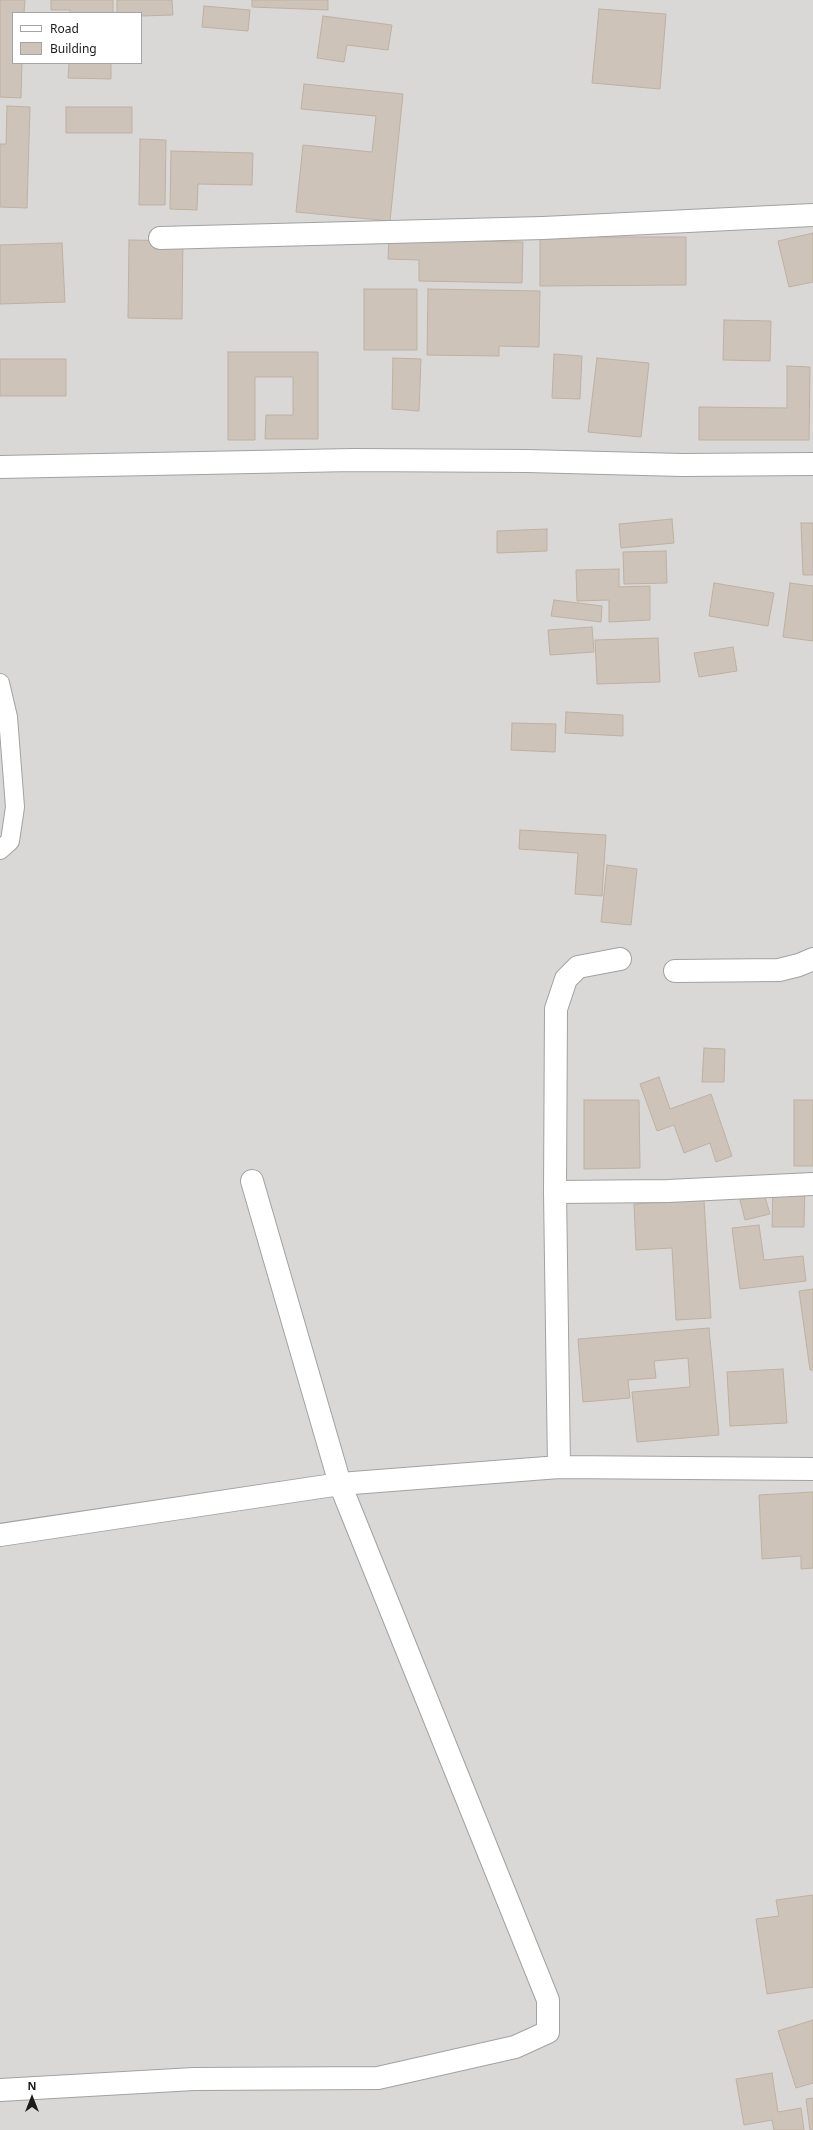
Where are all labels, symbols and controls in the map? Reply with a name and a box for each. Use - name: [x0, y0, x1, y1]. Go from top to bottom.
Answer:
- legend: [12, 12, 142, 64]
- text: Road: [50, 20, 79, 37]
- text: Building: [50, 40, 97, 57]
- north arrow: [12, 2078, 52, 2118]
- text: N: [28, 2078, 36, 2093]

